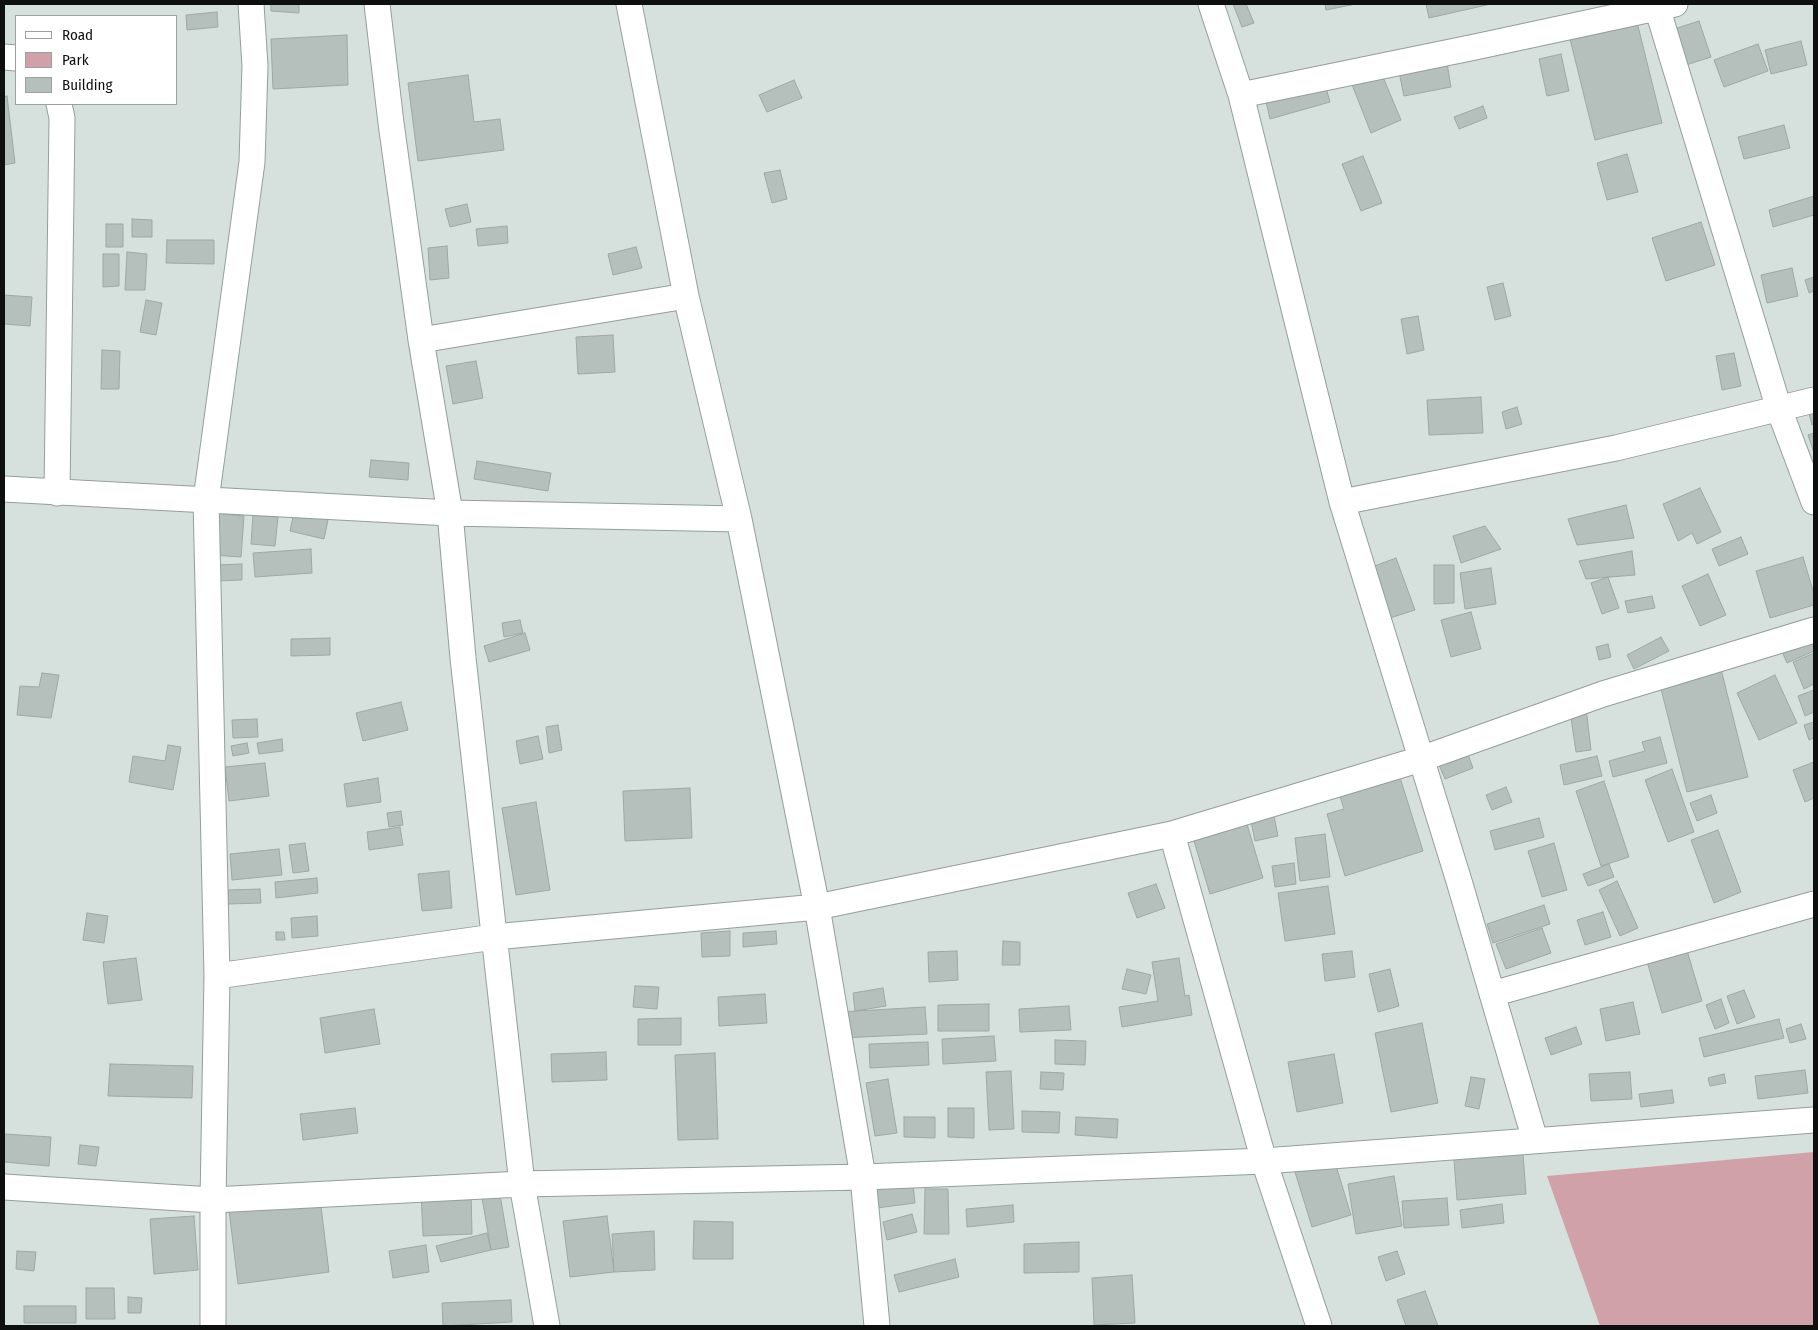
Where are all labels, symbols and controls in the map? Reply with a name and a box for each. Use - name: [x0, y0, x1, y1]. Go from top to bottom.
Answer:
- legend: [15, 15, 178, 105]
- text: Road: [62, 26, 93, 44]
- text: Park: [62, 51, 89, 69]
- text: Building: [62, 76, 113, 94]

